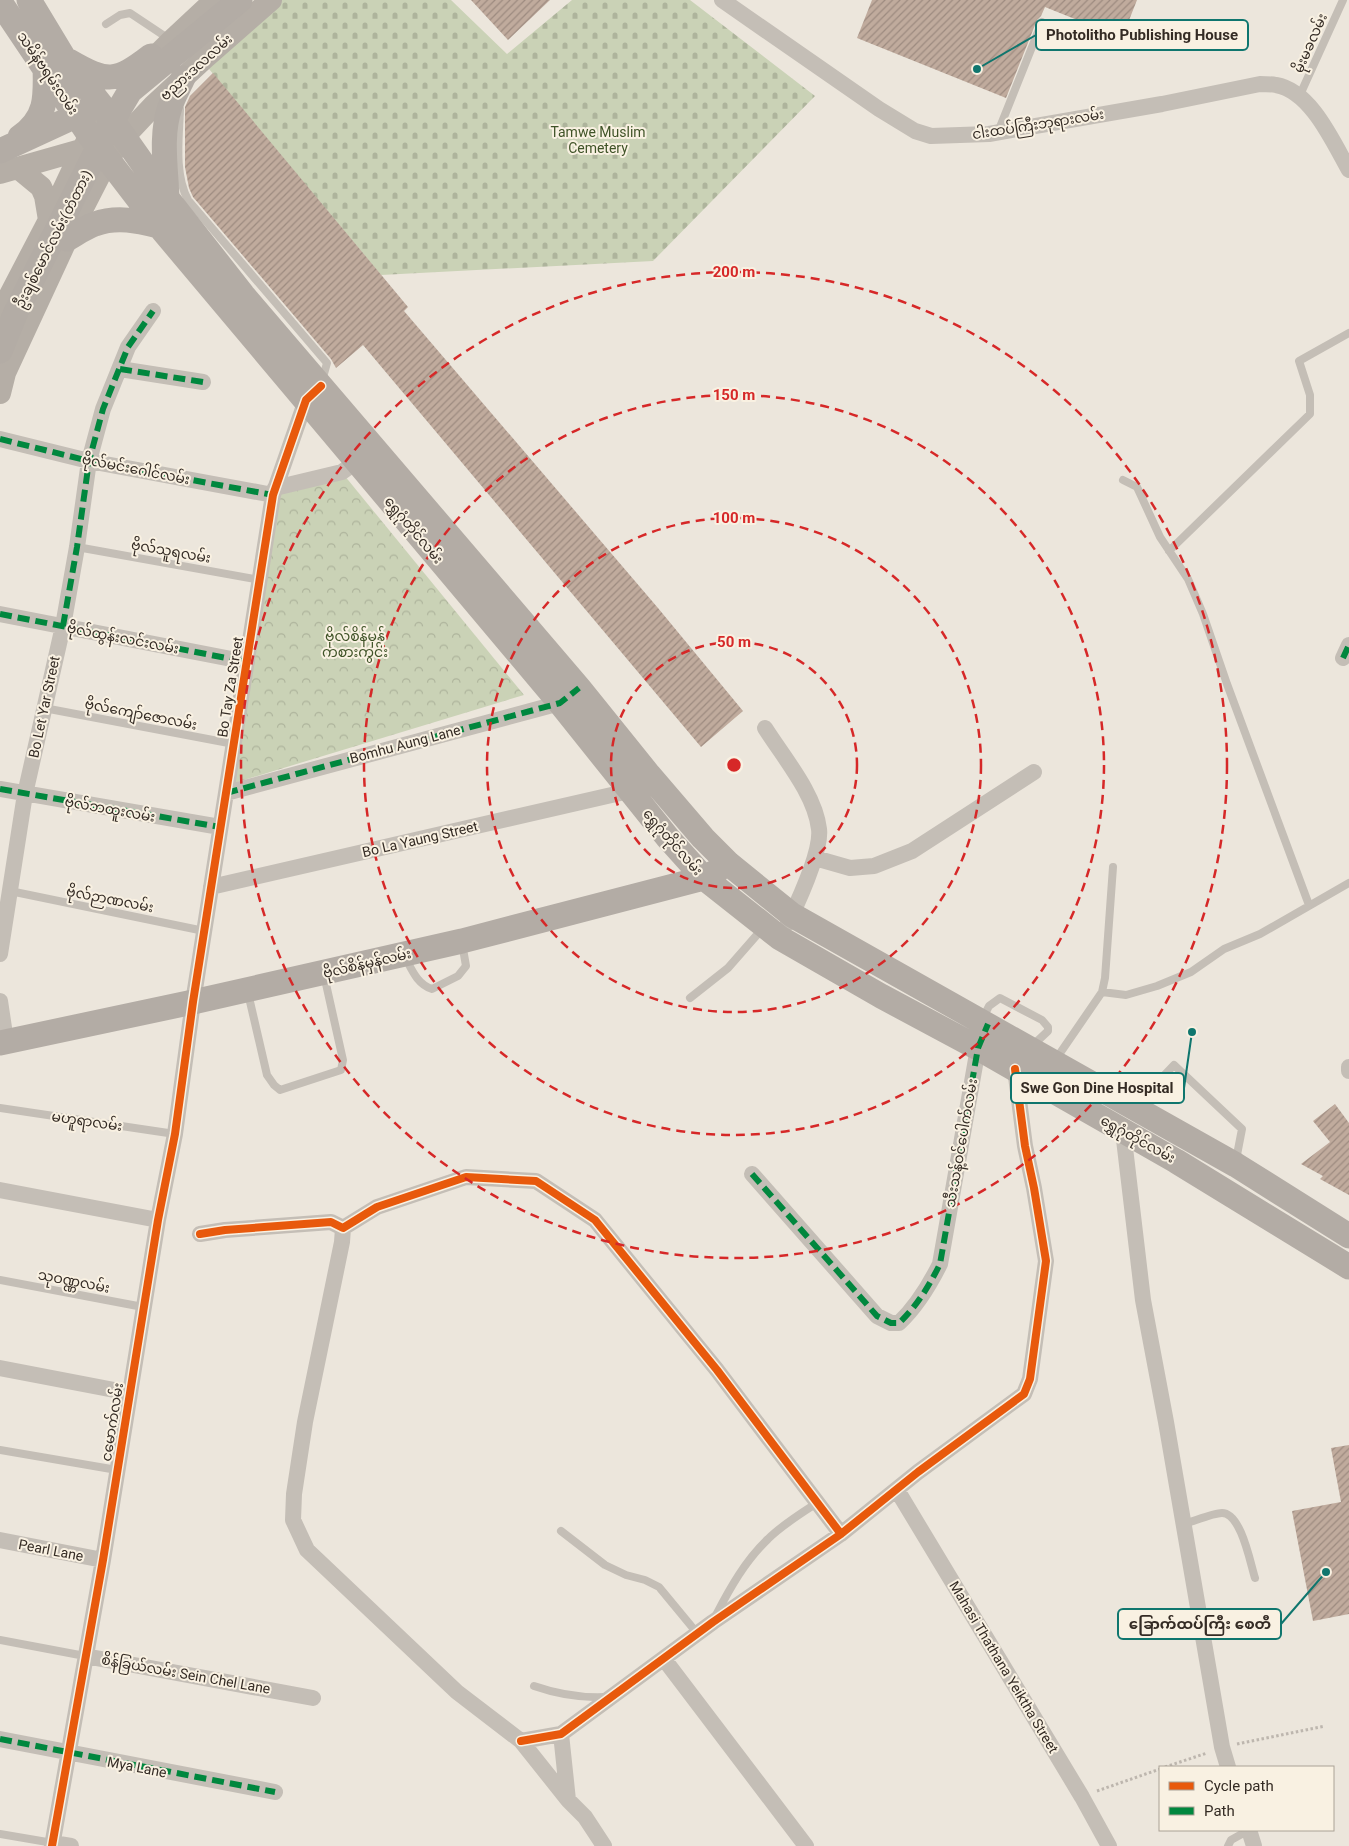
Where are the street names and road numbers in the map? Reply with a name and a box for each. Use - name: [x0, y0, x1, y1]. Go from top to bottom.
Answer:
- street label: မိုးမခလမ်း: [1288, 10, 1334, 77]
- street label: သမိန်ဗရမ်းလမ်း: [11, 27, 83, 120]
- street label: ဗညားဒလလမ်း: [155, 29, 238, 106]
- street label: ငါးထပ်ကြီးဘုရားလမ်း: [971, 104, 1106, 146]
- street label: ဦးချစ်မောင်လမ်း(တံတား): [9, 166, 98, 312]
- street label: ဗိုလ်မင်းဂေါင်လမ်း: [80, 449, 192, 491]
- street label: ရွှေဂုံတိုင်လမ်း: [378, 492, 448, 569]
- street label: ဗိုလ်သူရလမ်း: [129, 534, 212, 570]
- street label: ဗိုလ်ထွန်းလင်းလမ်း: [65, 617, 181, 661]
- street label: Bo Tay Za Street: [214, 635, 246, 738]
- street label: Bo Let Yar Street: [25, 654, 63, 759]
- street label: ဗိုလ်ကျော်ဇောလမ်း: [83, 693, 199, 737]
- street label: Bomhu Aung Lane: [348, 722, 462, 766]
- street label: ဗိုလ်ဘထူးလမ်း: [63, 791, 157, 829]
- street label: ရွှေဂုံတိုင်လမ်း: [637, 804, 708, 881]
- street label: Bo La Yaung Street: [361, 818, 480, 860]
- street label: ဗိုလ်ဉာဏလမ်း: [64, 881, 155, 919]
- street label: ဗိုလ်စိန်မှန်လမ်း: [321, 943, 414, 985]
- street label: သီးသန့်ဝင်ပေါက်လမ်း: [940, 1077, 984, 1209]
- street label: မဟူရာလမ်း: [50, 1106, 124, 1138]
- street label: ရွှေဂုံတိုင်လမ်း: [1096, 1110, 1179, 1170]
- street label: သုဝဏ္ဏလမ်း: [36, 1264, 112, 1300]
- street label: ငမောက်လမ်း: [96, 1381, 126, 1462]
- street label: Pearl Lane: [17, 1536, 85, 1564]
- street label: Mahasi Thathana Yeiktha Street: [946, 1578, 1062, 1756]
- street label: စိန်ခြယ်လမ်း Sein Chel Lane: [100, 1649, 272, 1701]
- street label: Mya Lane: [106, 1753, 168, 1781]

